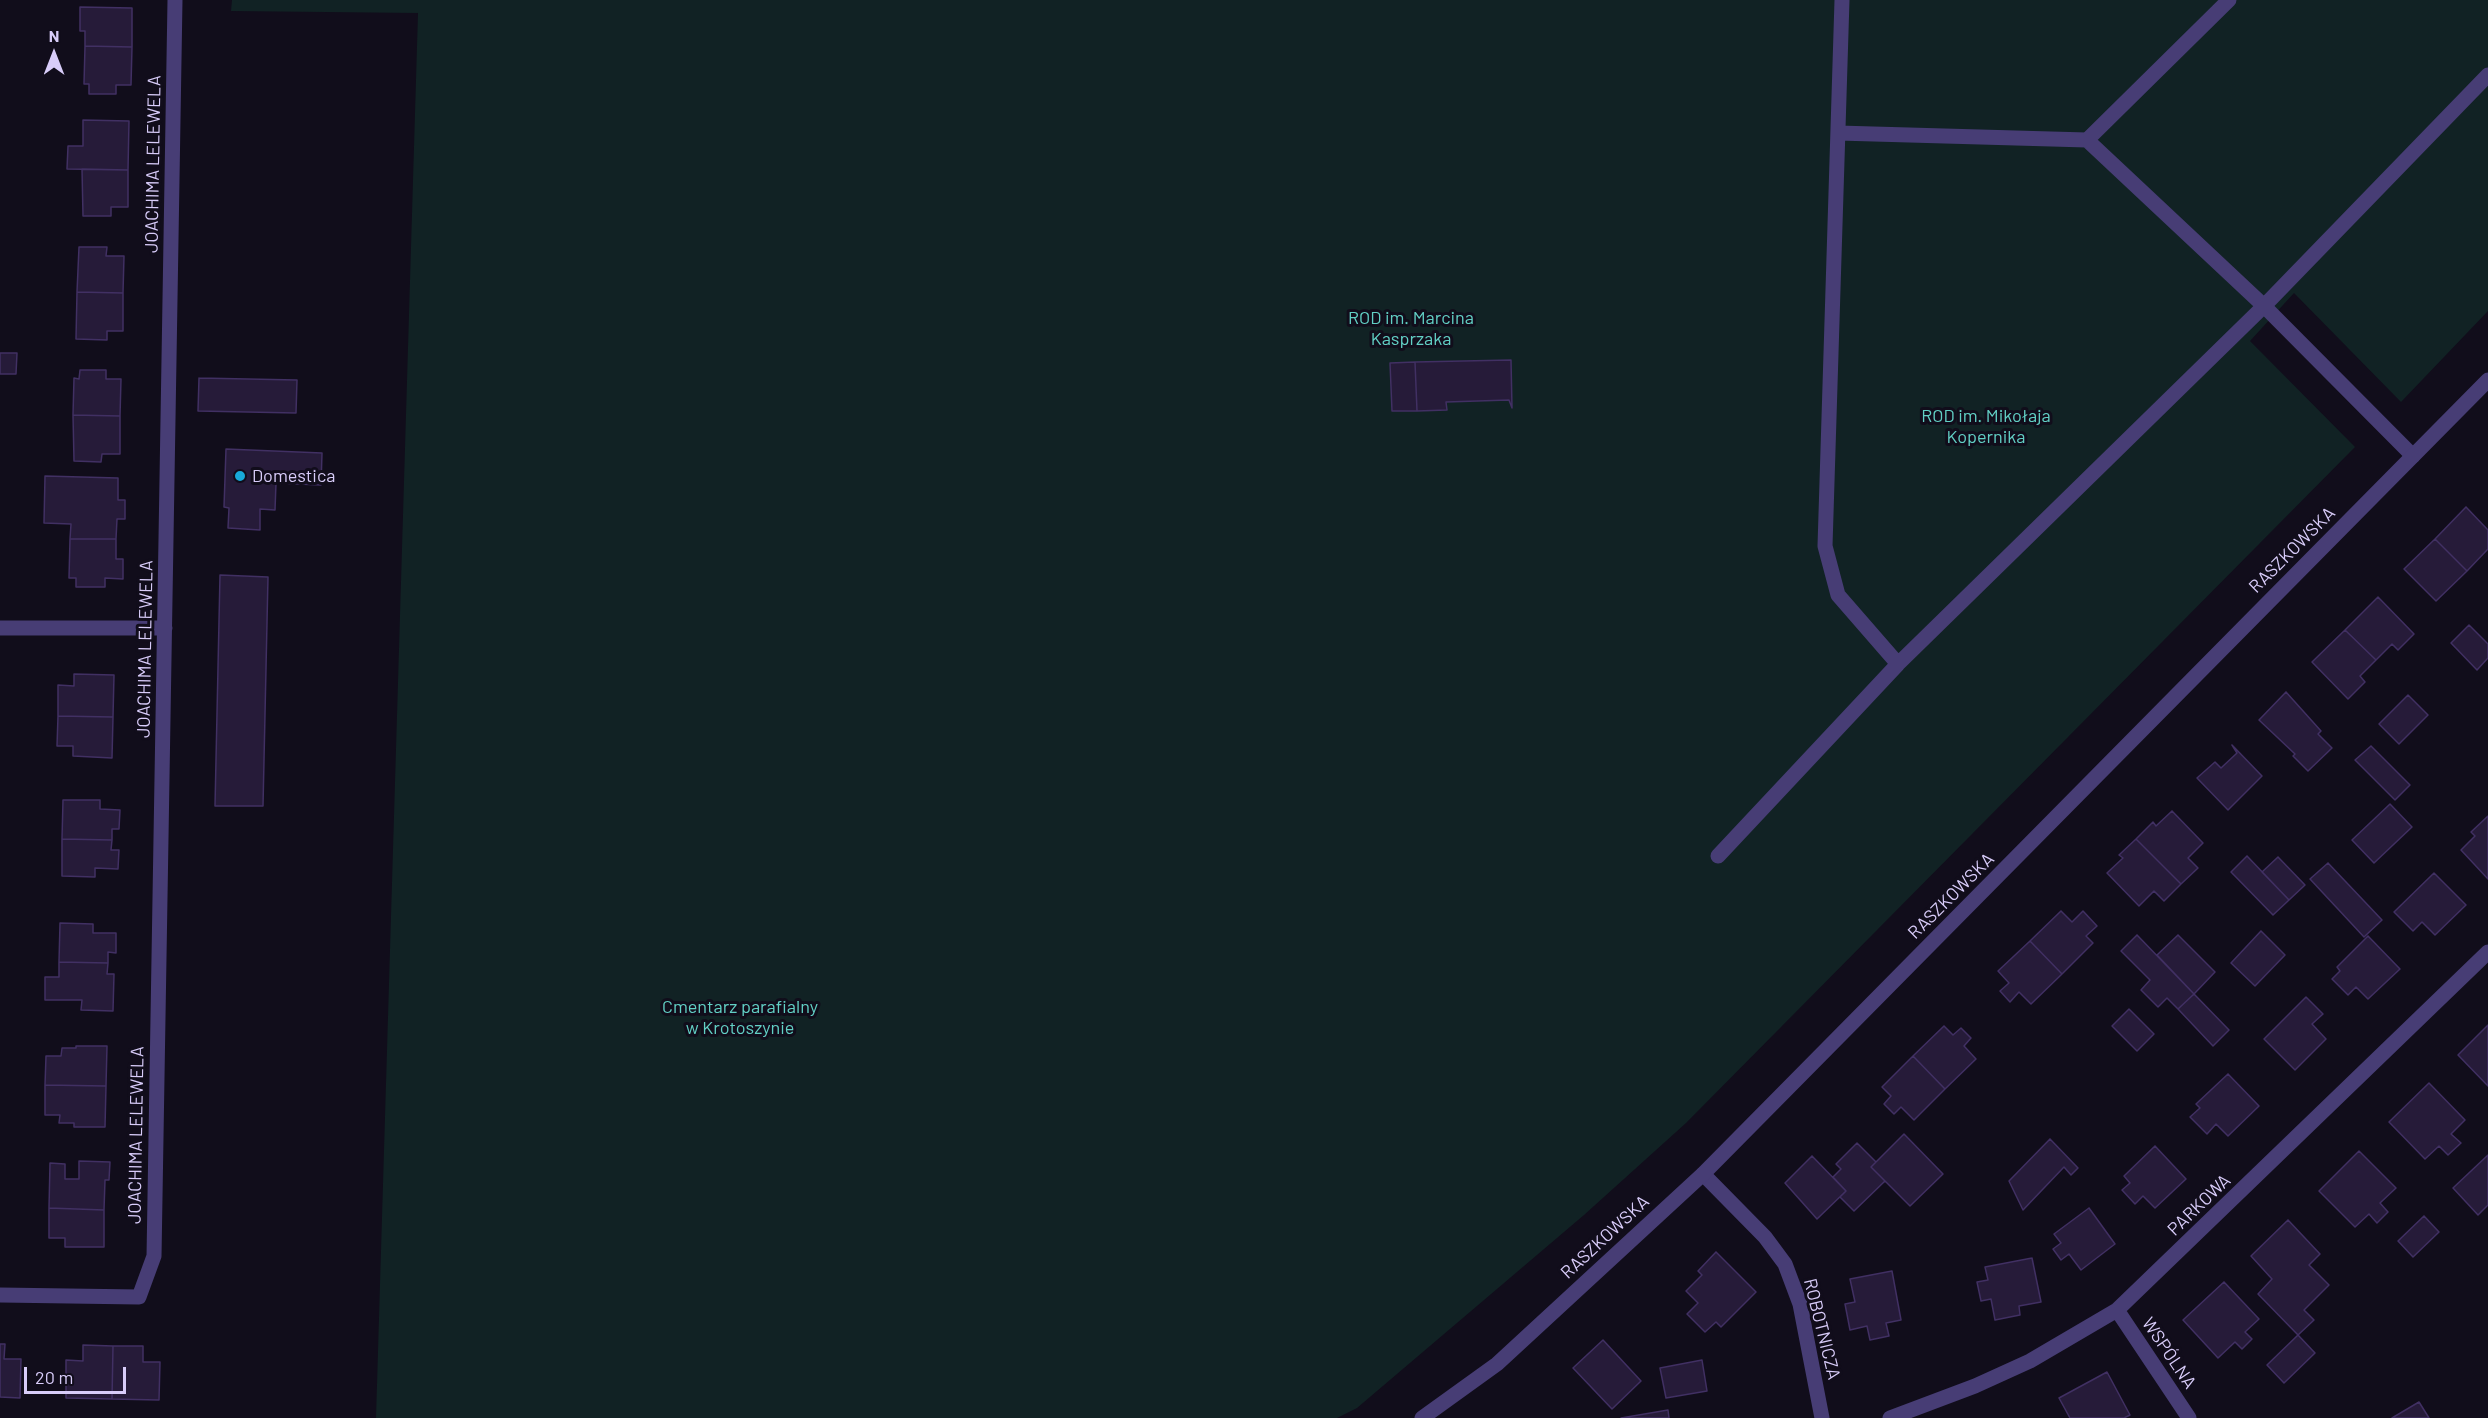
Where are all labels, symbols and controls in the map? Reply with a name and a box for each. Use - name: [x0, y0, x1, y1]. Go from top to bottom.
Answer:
- north arrow: [24, 24, 84, 84]
- text: N: [49, 26, 59, 45]
- street label: JOACHIMA LELEWELA: [141, 75, 165, 253]
- park label: ROD im. Marcina Kasprzaka: [1348, 307, 1474, 350]
- park label: ROD im. Mikołaja Kopernika: [1921, 405, 2051, 448]
- place label: Domestica: [252, 465, 335, 487]
- marker: Domestica: [233, 469, 247, 483]
- street label: RASZKOWSKA: [2244, 502, 2340, 598]
- street label: JOACHIMA LELEWELA: [133, 560, 157, 738]
- street label: RASZKOWSKA: [1903, 848, 1999, 944]
- park label: Cmentarz parafialny w Krotoszynie: [662, 996, 818, 1038]
- street label: JOACHIMA LELEWELA: [124, 1046, 148, 1224]
- street label: PARKOWA: [2163, 1170, 2235, 1240]
- street label: RASZKOWSKA: [1556, 1191, 1654, 1283]
- street label: ROBOTNICZA: [1799, 1276, 1845, 1382]
- street label: WSPÓLNA: [2137, 1313, 2201, 1393]
- scale bar: [27, 1355, 129, 1393]
- text: 20 m: [35, 1366, 73, 1388]

